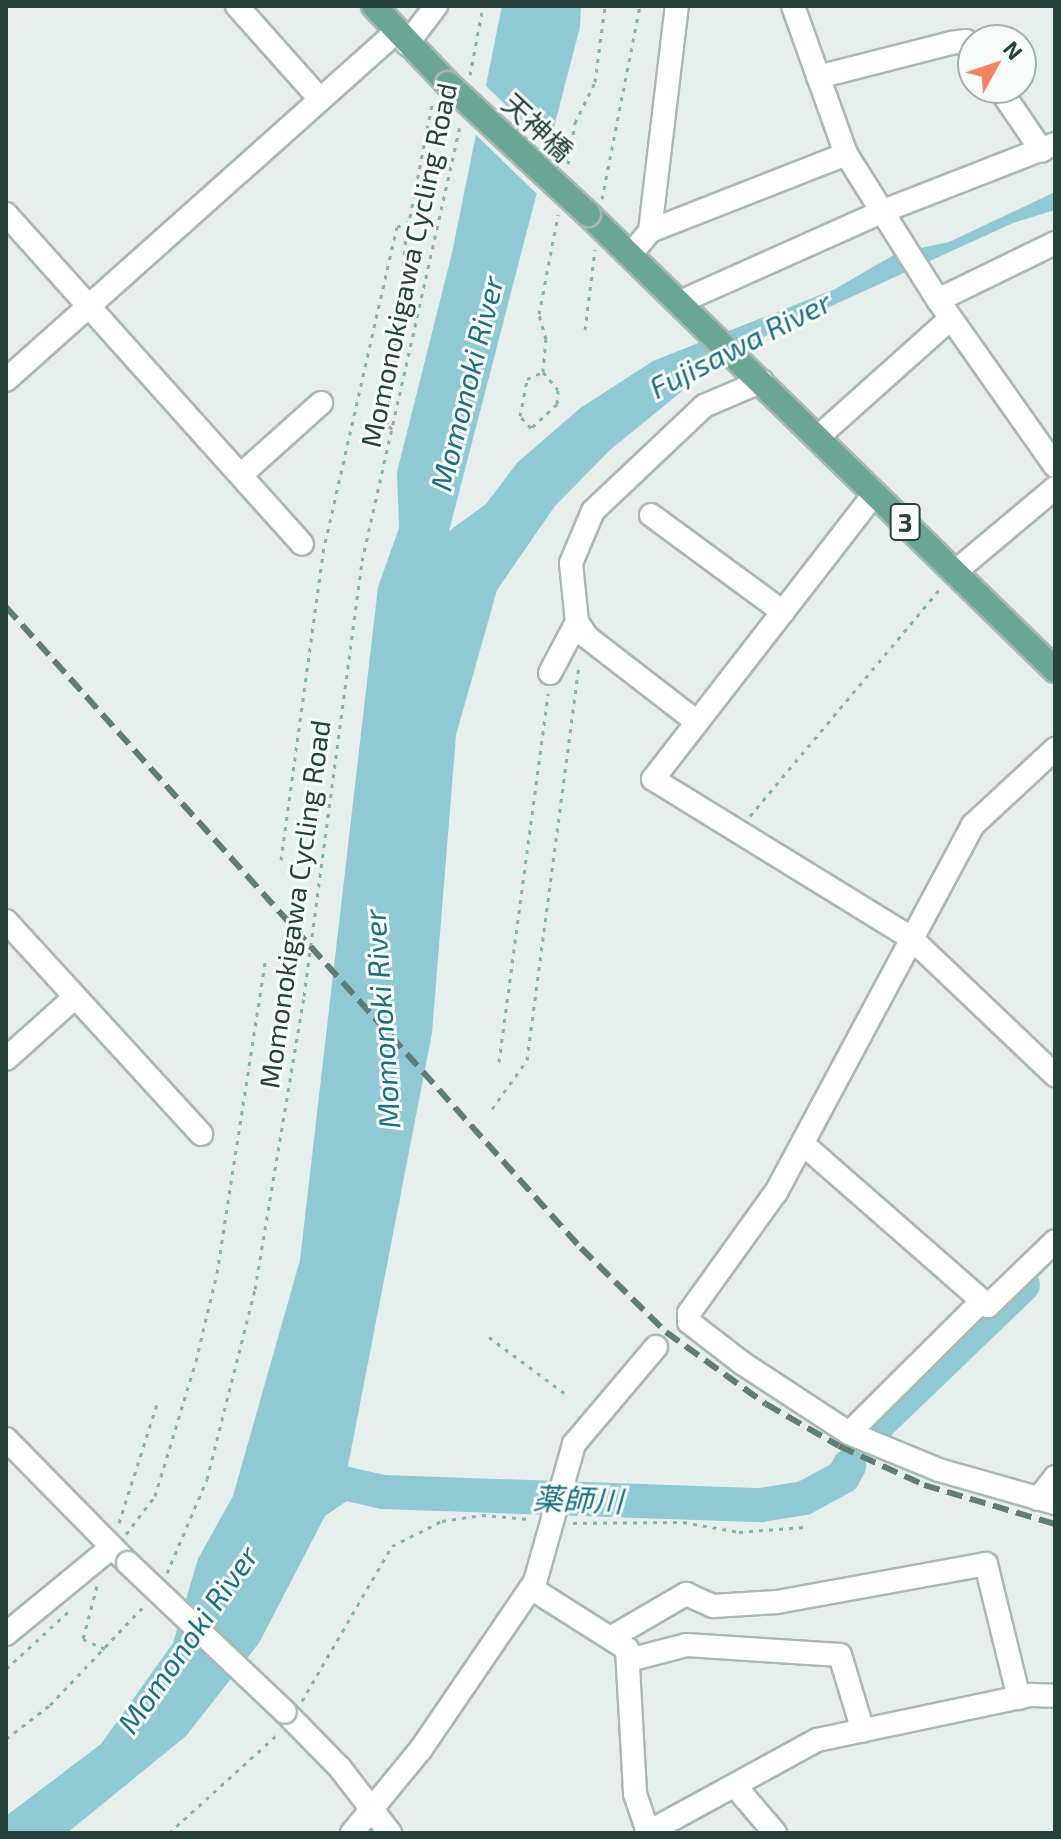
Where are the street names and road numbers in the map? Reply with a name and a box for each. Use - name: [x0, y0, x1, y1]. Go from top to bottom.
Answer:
- street label: Momonokigawa Cycling Road: [353, 80, 463, 450]
- street label: 天神橋: [496, 86, 580, 168]
- road number: 3: [889, 500, 921, 544]
- street label: Momonokigawa Cycling Road: [252, 718, 336, 1090]

